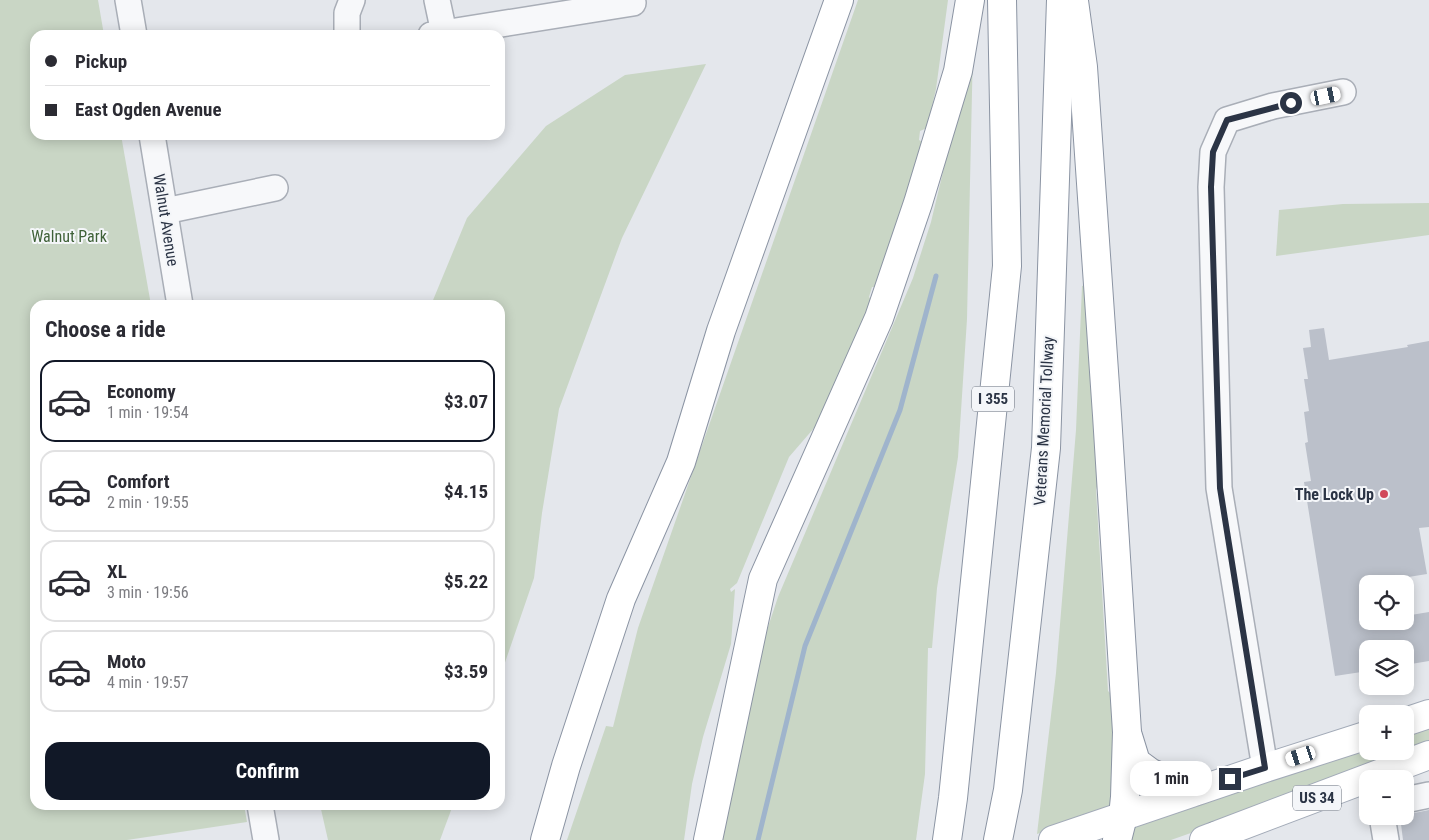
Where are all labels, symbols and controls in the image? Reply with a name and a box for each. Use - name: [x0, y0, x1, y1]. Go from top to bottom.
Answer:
- text: Pickup: [75, 50, 127, 73]
- car: [1309, 86, 1342, 106]
- route start: [1280, 92, 1302, 114]
- text: East Ogden Avenue: [75, 98, 222, 121]
- street label: Walnut Avenue: [149, 172, 183, 268]
- park label: Walnut Park: [31, 227, 108, 246]
- text: Choose a ride: [45, 317, 166, 342]
- street label: Veterans Memorial Tollway: [1030, 335, 1058, 506]
- icon: car: [47, 379, 92, 424]
- text: Economy: [107, 380, 176, 403]
- road number: I 355: [972, 386, 1014, 412]
- text: $3.07: [444, 390, 488, 413]
- text: 1 min · 19:54: [107, 403, 189, 422]
- icon: car: [47, 469, 92, 514]
- text: Comfort: [107, 470, 170, 493]
- text: $4.15: [444, 480, 488, 503]
- place label: The Lock Up: [1295, 485, 1374, 504]
- marker: The Lock Up: [1378, 488, 1390, 500]
- text: 2 min · 19:55: [107, 493, 189, 512]
- icon: car: [47, 559, 92, 604]
- text: XL: [107, 560, 127, 583]
- text: $5.22: [444, 570, 488, 593]
- map controls: [1359, 575, 1414, 825]
- button: locate: [1359, 575, 1414, 630]
- text: 3 min · 19:56: [107, 583, 189, 602]
- button: layers: [1359, 640, 1414, 695]
- icon: car: [47, 649, 92, 694]
- text: Moto: [107, 650, 146, 673]
- text: $3.59: [444, 660, 488, 683]
- text: 4 min · 19:57: [107, 673, 189, 692]
- button: +: [1359, 705, 1414, 760]
- button: Confirm: [45, 742, 490, 800]
- car: [1284, 744, 1317, 768]
- callout: 1 min: [1130, 762, 1212, 796]
- route end: [1219, 768, 1241, 790]
- text: 1 min: [1153, 769, 1189, 788]
- button: −: [1359, 770, 1414, 825]
- road number: US 34: [1293, 786, 1341, 810]

